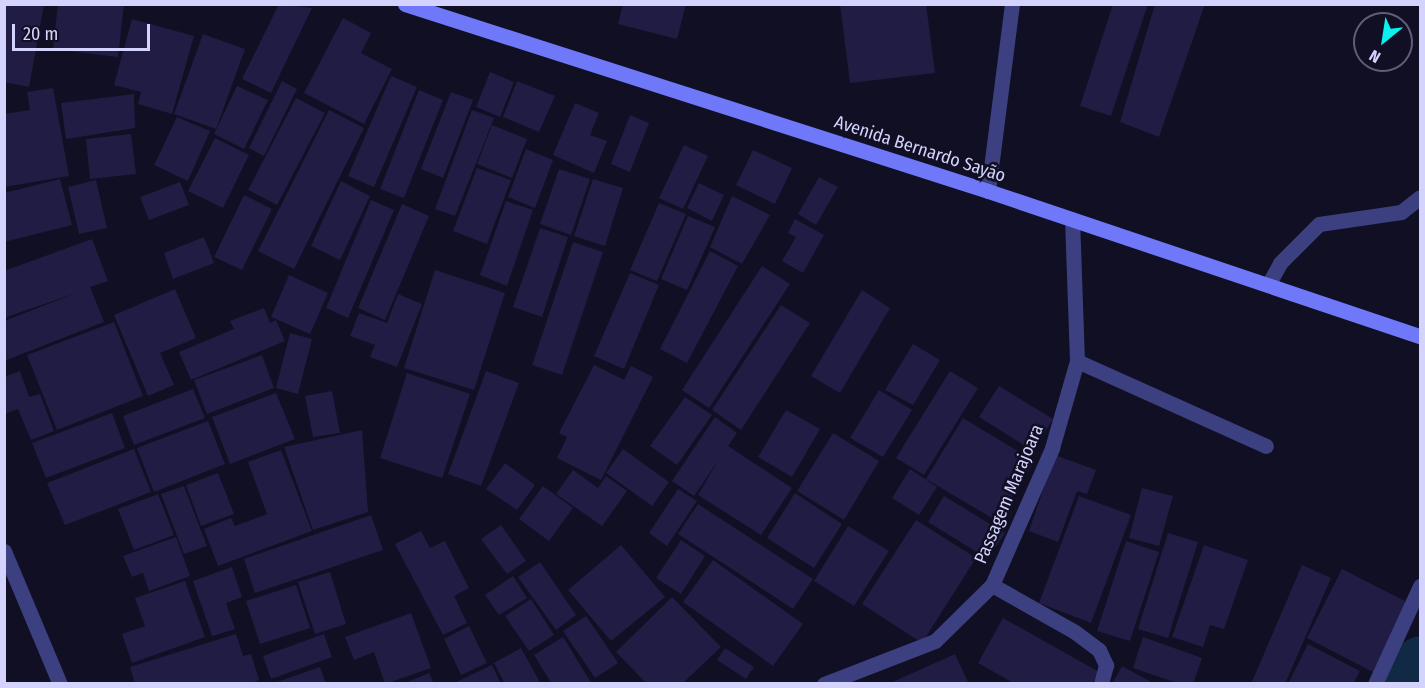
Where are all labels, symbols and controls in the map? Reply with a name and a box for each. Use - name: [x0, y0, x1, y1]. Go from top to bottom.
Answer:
- scale bar: [15, 12, 153, 50]
- north arrow: [1353, 12, 1413, 72]
- text: 20 m: [23, 23, 58, 45]
- text: N: [1366, 46, 1384, 67]
- street label: Avenida Bernardo Sayão: [832, 111, 1008, 187]
- street label: Passagem Marajoara: [970, 421, 1048, 567]

